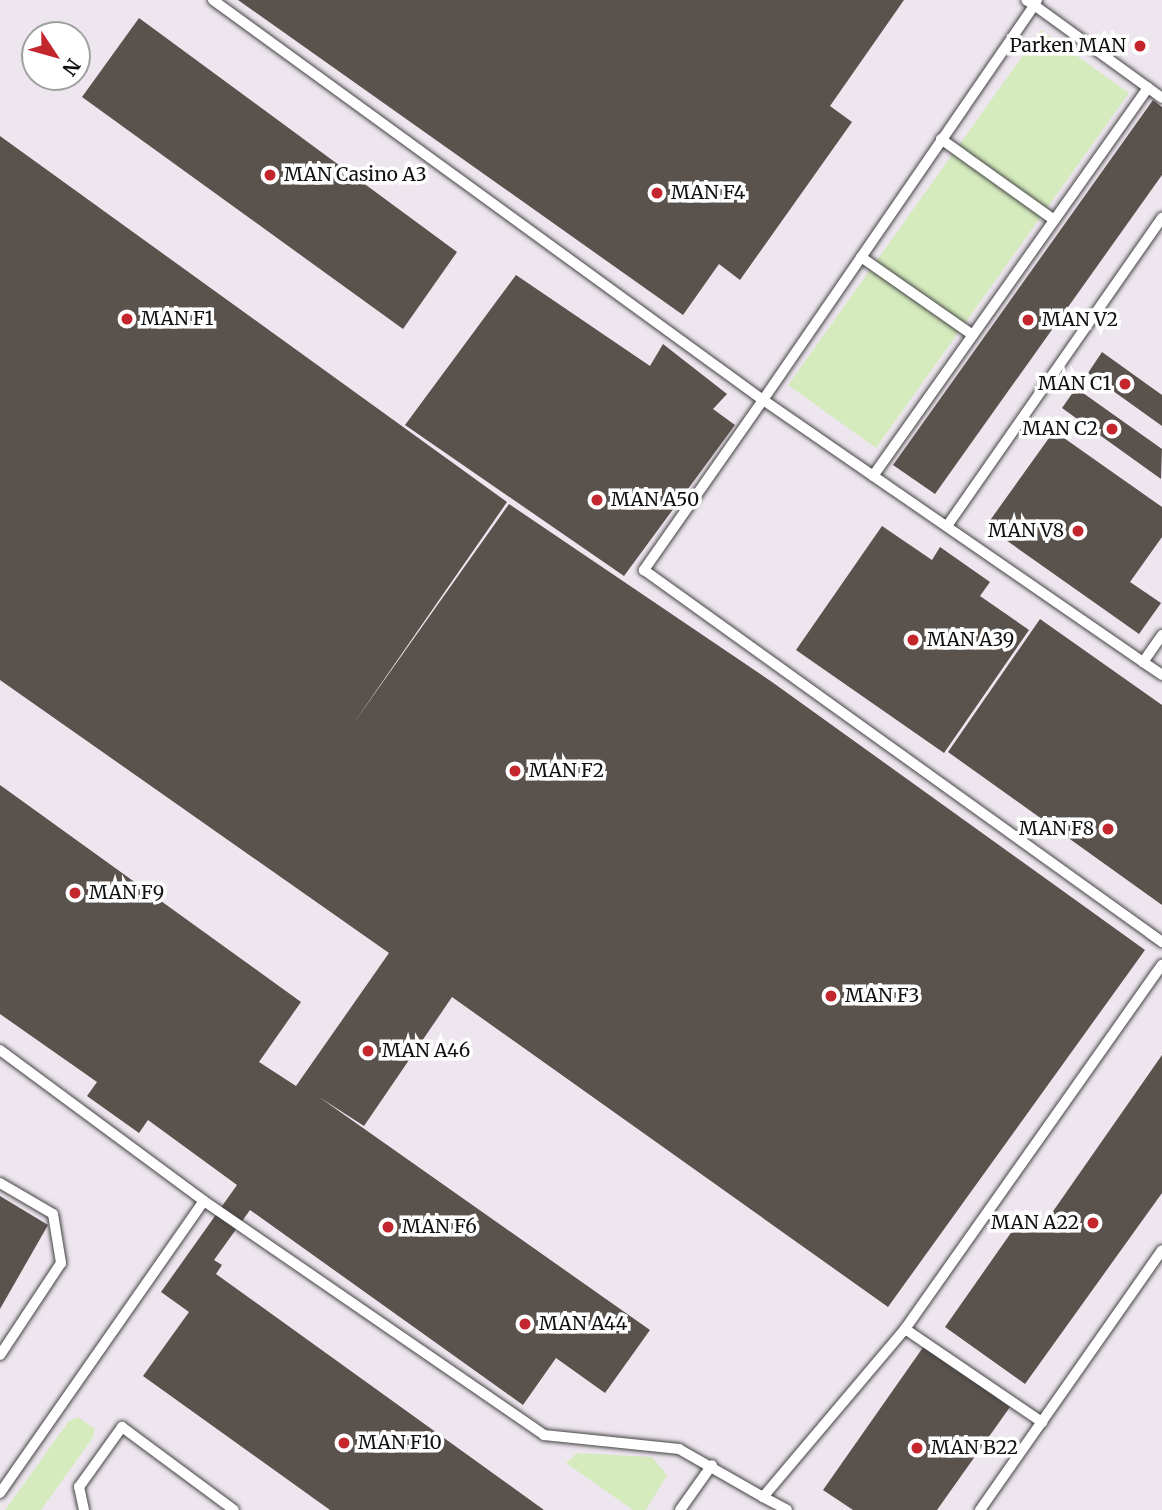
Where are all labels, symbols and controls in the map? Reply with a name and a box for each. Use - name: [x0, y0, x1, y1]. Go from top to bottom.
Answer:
- north arrow: [21, 21, 91, 91]
- place label: Parken MAN: [1010, 35, 1126, 57]
- marker: Parken MAN: [1132, 38, 1148, 54]
- text: N: [57, 54, 85, 80]
- place label: MAN Casino A3: [284, 164, 427, 186]
- marker: MAN Casino A3: [262, 167, 278, 183]
- place label: MAN F4: [671, 182, 745, 204]
- marker: MAN F4: [649, 185, 665, 201]
- place label: MAN F1: [141, 308, 213, 330]
- place label: MAN V2: [1042, 309, 1118, 331]
- marker: MAN F1: [119, 311, 135, 327]
- marker: MAN V2: [1020, 312, 1036, 328]
- place label: MAN C1: [1038, 373, 1111, 395]
- marker: MAN C1: [1117, 376, 1133, 392]
- place label: MAN C2: [1022, 418, 1098, 440]
- marker: MAN C2: [1104, 421, 1120, 437]
- place label: MAN A50: [611, 489, 699, 511]
- marker: MAN A50: [589, 492, 605, 508]
- place label: MAN V8: [988, 520, 1064, 542]
- marker: MAN V8: [1070, 523, 1086, 539]
- place label: MAN A39: [927, 629, 1014, 651]
- marker: MAN A39: [905, 632, 921, 648]
- place label: MAN F2: [529, 760, 604, 782]
- marker: MAN F2: [507, 763, 523, 779]
- place label: MAN F8: [1019, 818, 1094, 840]
- marker: MAN F8: [1100, 821, 1116, 837]
- place label: MAN F9: [89, 882, 164, 904]
- marker: MAN F9: [67, 885, 83, 901]
- place label: MAN F3: [845, 985, 919, 1007]
- marker: MAN F3: [823, 988, 839, 1004]
- place label: MAN A46: [382, 1040, 470, 1062]
- marker: MAN A46: [360, 1043, 376, 1059]
- place label: MAN A22: [991, 1212, 1079, 1234]
- marker: MAN A22: [1085, 1215, 1101, 1231]
- place label: MAN F6: [402, 1216, 477, 1238]
- marker: MAN F6: [380, 1219, 396, 1235]
- place label: MAN A44: [539, 1313, 627, 1335]
- marker: MAN A44: [517, 1316, 533, 1332]
- place label: MAN F10: [358, 1432, 442, 1454]
- marker: MAN F10: [336, 1435, 352, 1451]
- place label: MAN B22: [931, 1437, 1018, 1459]
- marker: MAN B22: [909, 1440, 925, 1456]

